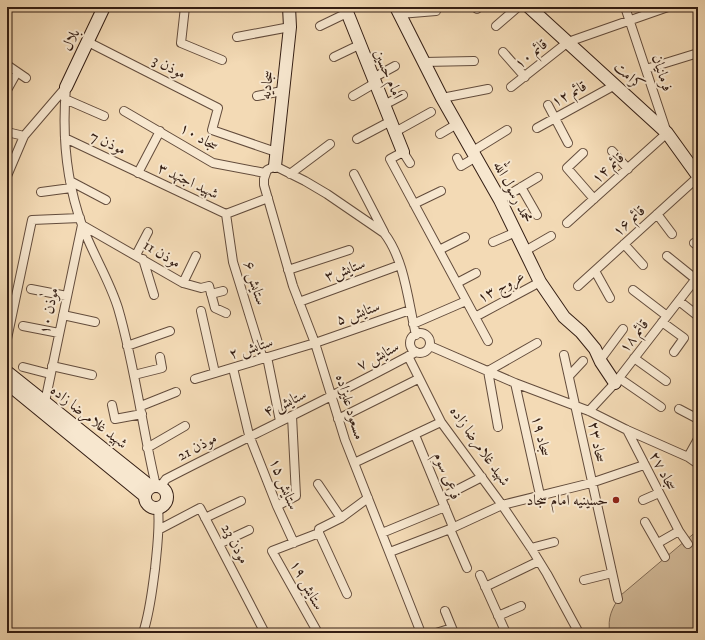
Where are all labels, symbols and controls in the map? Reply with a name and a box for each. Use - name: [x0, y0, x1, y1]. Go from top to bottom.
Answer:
- street label: بلال: [58, 26, 84, 54]
- street label: قائم ۱۰: [510, 35, 553, 76]
- street label: امام حسین: [366, 46, 407, 103]
- street label: موذن 3: [149, 51, 189, 83]
- street label: فرمانیان: [647, 52, 677, 94]
- street label: کرامت: [610, 57, 648, 95]
- street label: سجادیه: [256, 69, 278, 101]
- street label: قائم ۱۲: [548, 77, 591, 114]
- street label: سجاد ۱۰: [176, 118, 222, 156]
- street label: موذن 7: [87, 126, 129, 160]
- street label: قائم ۱۴: [588, 148, 630, 190]
- street label: محمد رسول الله: [489, 156, 540, 227]
- street label: شهید اجتهد ۳: [155, 159, 221, 203]
- street label: قائم ۱۶: [609, 201, 651, 243]
- street label: موذن 11: [140, 235, 184, 273]
- street label: ستایش۳: [322, 254, 368, 286]
- street label: ستایش ۶: [239, 259, 271, 307]
- street label: عروج ۱۳: [474, 267, 529, 310]
- street label: موٰذن ۱۰: [31, 285, 63, 336]
- street label: ستایش ۵: [333, 297, 383, 329]
- street label: قائم ۱۸: [615, 315, 655, 358]
- street label: ستایش ۲: [227, 332, 275, 364]
- street label: ستایش ۷: [354, 337, 402, 375]
- street label: مسعود علیزاده: [331, 372, 369, 442]
- street label: شهید غلامرضا زاده: [46, 381, 132, 454]
- street label: ستایش ۴: [260, 385, 310, 421]
- street label: شهید غلامرضا زاده: [445, 402, 514, 490]
- street label: سجاد ۱۹: [527, 414, 555, 458]
- street label: سحاد ۲۳: [584, 420, 610, 464]
- street label: موذن 21: [174, 429, 220, 465]
- street label: سجاد ۲۷: [645, 448, 681, 494]
- street label: فرعی سوم: [426, 450, 465, 504]
- street label: ستایش ۱۵: [265, 455, 303, 513]
- place label: حسینیه امام سجاد: [527, 491, 608, 513]
- marker: حسینیه امام سجاد: [611, 495, 621, 505]
- street label: موذن 23: [217, 521, 253, 567]
- street label: ستایش ۱۹: [286, 557, 328, 613]

